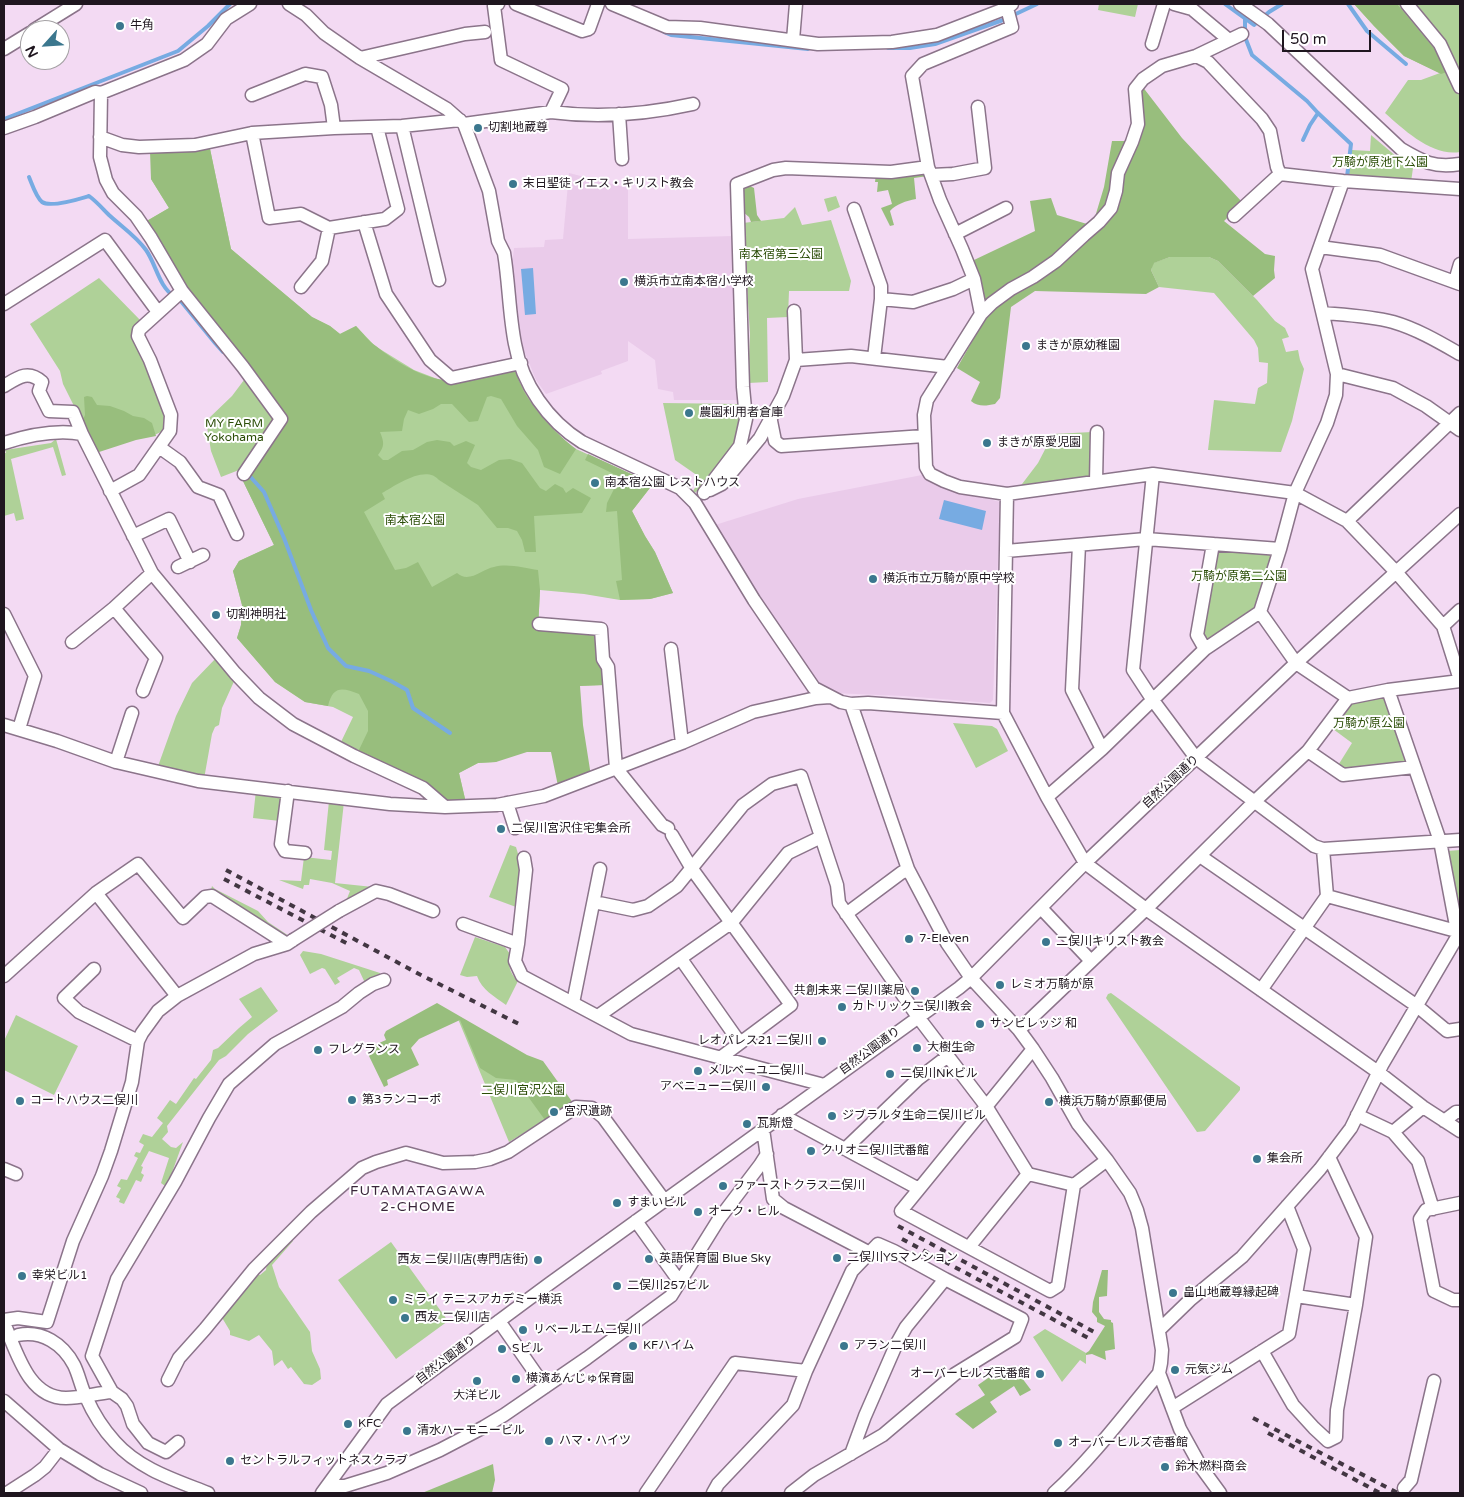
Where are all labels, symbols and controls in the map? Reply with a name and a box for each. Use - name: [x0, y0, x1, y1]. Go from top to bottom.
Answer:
- place label: 牛角: [130, 19, 154, 33]
- north arrow: [20, 20, 70, 70]
- marker: 牛角: [114, 20, 126, 32]
- scale bar: [1284, 20, 1373, 52]
- text: 50 m: [1290, 30, 1327, 48]
- text: N: [22, 43, 42, 60]
- place label: 切割地蔵尊: [488, 121, 548, 135]
- marker: 切割地蔵尊: [472, 122, 484, 134]
- park label: 万騎が原池下公園: [1332, 156, 1428, 170]
- place label: 末日聖徒 イエス・キリスト教会: [523, 177, 694, 191]
- marker: 末日聖徒 イエス・キリスト教会: [507, 178, 519, 190]
- park label: 南本宿第三公園: [739, 248, 823, 262]
- place label: 横浜市立南本宿小学校: [634, 275, 754, 289]
- marker: 横浜市立南本宿小学校: [618, 276, 630, 288]
- place label: まきが原幼稚園: [1036, 339, 1120, 353]
- marker: まきが原幼稚園: [1020, 340, 1032, 352]
- place label: 農園利用者倉庫: [699, 406, 783, 420]
- marker: 農園利用者倉庫: [683, 407, 695, 419]
- park label: MY FARM Yokohama: [204, 417, 264, 445]
- place label: まきが原愛児園: [997, 436, 1081, 450]
- marker: まきが原愛児園: [981, 437, 993, 449]
- place label: 南本宿公園 レストハウス: [605, 476, 740, 490]
- marker: 南本宿公園 レストハウス: [589, 477, 601, 489]
- park label: 南本宿公園: [385, 514, 445, 528]
- park label: 万騎が原第二公園: [1191, 570, 1287, 584]
- place label: 横浜市立万騎が原中学校: [883, 572, 1015, 586]
- marker: 横浜市立万騎が原中学校: [867, 573, 879, 585]
- place label: 切割神明社: [226, 608, 286, 622]
- marker: 切割神明社: [210, 609, 222, 621]
- park label: 万騎が原公園: [1333, 717, 1405, 731]
- street label: 自然公園通り: [1140, 752, 1202, 812]
- place label: 二俣川宮沢住宅集会所: [511, 822, 631, 836]
- marker: 二俣川宮沢住宅集会所: [495, 823, 507, 835]
- place label: 7-Eleven: [919, 932, 969, 946]
- marker: 7-Eleven: [903, 933, 915, 945]
- place label: 二俣川キリスト教会: [1056, 935, 1164, 949]
- marker: 二俣川キリスト教会: [1040, 936, 1052, 948]
- place label: レミオ万騎が原: [1010, 978, 1094, 992]
- marker: レミオ万騎が原: [994, 979, 1006, 991]
- place label: 共創未来 二俣川薬局: [794, 984, 905, 998]
- marker: 共創未来 二俣川薬局: [909, 985, 921, 997]
- place label: カトリック二俣川教会: [852, 1000, 972, 1014]
- marker: カトリック二俣川教会: [836, 1001, 848, 1013]
- place label: サンビレッジ 和: [990, 1017, 1077, 1031]
- marker: サンビレッジ 和: [974, 1018, 986, 1030]
- street label: 自然公園通り: [837, 1024, 903, 1078]
- place label: レオパレス21 二俣川: [698, 1034, 812, 1048]
- marker: レオパレス21 二俣川: [816, 1035, 828, 1047]
- place label: 大樹生命: [927, 1041, 975, 1055]
- marker: 大樹生命: [911, 1042, 923, 1054]
- place label: フレグランス: [328, 1043, 400, 1057]
- marker: フレグランス: [312, 1044, 324, 1056]
- place label: メルベーユ二俣川: [708, 1064, 804, 1078]
- marker: メルベーユ二俣川: [692, 1065, 704, 1077]
- place label: 二俣川NKビル: [900, 1067, 978, 1081]
- marker: 二俣川NKビル: [884, 1068, 896, 1080]
- place label: アベニュー二俣川: [660, 1080, 756, 1094]
- marker: アベニュー二俣川: [760, 1081, 772, 1093]
- park label: 二俣川宮沢公園: [481, 1084, 565, 1098]
- place label: 第3ランコーポ: [362, 1093, 442, 1107]
- place label: コートハウス二俣川: [30, 1094, 138, 1108]
- marker: 第3ランコーポ: [346, 1094, 358, 1106]
- marker: コートハウス二俣川: [14, 1095, 26, 1107]
- place label: 横浜万騎が原郵便局: [1059, 1095, 1167, 1109]
- marker: 横浜万騎が原郵便局: [1043, 1096, 1055, 1108]
- place label: 宮沢遺跡: [564, 1105, 612, 1119]
- marker: 宮沢遺跡: [548, 1106, 560, 1118]
- place label: ジブラルタ生命二俣川ビル: [842, 1109, 986, 1123]
- marker: ジブラルタ生命二俣川ビル: [826, 1110, 838, 1122]
- place label: 瓦斯燈: [757, 1117, 793, 1131]
- marker: 瓦斯燈: [741, 1118, 753, 1130]
- place label: クリオ二俣川弐番館: [821, 1144, 929, 1158]
- marker: クリオ二俣川弐番館: [805, 1145, 817, 1157]
- place label: 集会所: [1267, 1152, 1303, 1166]
- marker: 集会所: [1251, 1153, 1263, 1165]
- place label: ファーストクラス二俣川: [733, 1179, 865, 1193]
- marker: ファーストクラス二俣川: [717, 1180, 729, 1192]
- district label: FUTAMATAGAWA 2-CHOME: [349, 1183, 487, 1216]
- place label: すまいビル: [627, 1196, 687, 1210]
- marker: すまいビル: [611, 1197, 623, 1209]
- place label: オーク・ヒル: [708, 1205, 780, 1219]
- marker: オーク・ヒル: [692, 1206, 704, 1218]
- place label: 二俣川YSマンション: [847, 1251, 958, 1265]
- place label: 英語保育園 Blue Sky: [659, 1252, 771, 1266]
- marker: 二俣川YSマンション: [831, 1252, 843, 1264]
- place label: 西友 二俣川店(専門店街): [397, 1253, 528, 1267]
- marker: 英語保育園 Blue Sky: [643, 1253, 655, 1265]
- marker: 西友 二俣川店(専門店街): [532, 1254, 544, 1266]
- place label: 幸栄ビル1: [32, 1269, 88, 1283]
- marker: 幸栄ビル1: [16, 1270, 28, 1282]
- place label: 二俣川257ビル: [627, 1279, 710, 1293]
- marker: 二俣川257ビル: [611, 1280, 623, 1292]
- place label: 畠山地蔵尊縁起碑: [1183, 1286, 1279, 1300]
- marker: 畠山地蔵尊縁起碑: [1167, 1287, 1179, 1299]
- place label: ミライ テニスアカデミー横浜: [403, 1293, 562, 1307]
- marker: ミライ テニスアカデミー横浜: [387, 1294, 399, 1306]
- place label: 西友 二俣川店: [415, 1311, 490, 1325]
- marker: 西友 二俣川店: [399, 1312, 411, 1324]
- place label: リベールエム二俣川: [533, 1323, 641, 1337]
- marker: リベールエム二俣川: [517, 1324, 529, 1336]
- street label: 自然公園通り: [413, 1333, 479, 1387]
- place label: KFハイム: [643, 1339, 694, 1353]
- place label: アラン二俣川: [854, 1339, 926, 1353]
- marker: KFハイム: [627, 1340, 639, 1352]
- marker: アラン二俣川: [838, 1340, 850, 1352]
- place label: Sビル: [512, 1342, 543, 1356]
- marker: Sビル: [496, 1343, 508, 1355]
- place label: 元気ジム: [1185, 1363, 1233, 1377]
- marker: 元気ジム: [1169, 1364, 1181, 1376]
- place label: オーバーヒルズ弐番館: [910, 1367, 1030, 1381]
- marker: オーバーヒルズ弐番館: [1034, 1368, 1046, 1380]
- place label: 横濱あんじゅ保育園: [526, 1372, 634, 1386]
- marker: 横濱あんじゅ保育園: [510, 1373, 522, 1385]
- marker: 大洋ビル: [471, 1375, 483, 1387]
- place label: 大洋ビル: [453, 1389, 501, 1403]
- place label: KFC: [358, 1417, 381, 1431]
- marker: KFC: [342, 1418, 354, 1430]
- place label: 清水ハーモニービル: [417, 1424, 525, 1438]
- marker: 清水ハーモニービル: [401, 1425, 413, 1437]
- place label: ハマ・ハイツ: [559, 1434, 631, 1448]
- marker: ハマ・ハイツ: [543, 1435, 555, 1447]
- place label: オーバーヒルズ壱番館: [1068, 1436, 1188, 1450]
- marker: オーバーヒルズ壱番館: [1052, 1437, 1064, 1449]
- place label: セントラルフィットネスクラブ: [240, 1454, 408, 1468]
- marker: セントラルフィットネスクラブ: [224, 1455, 236, 1467]
- place label: 鈴木燃料商会: [1175, 1460, 1247, 1474]
- marker: 鈴木燃料商会: [1159, 1461, 1171, 1473]

